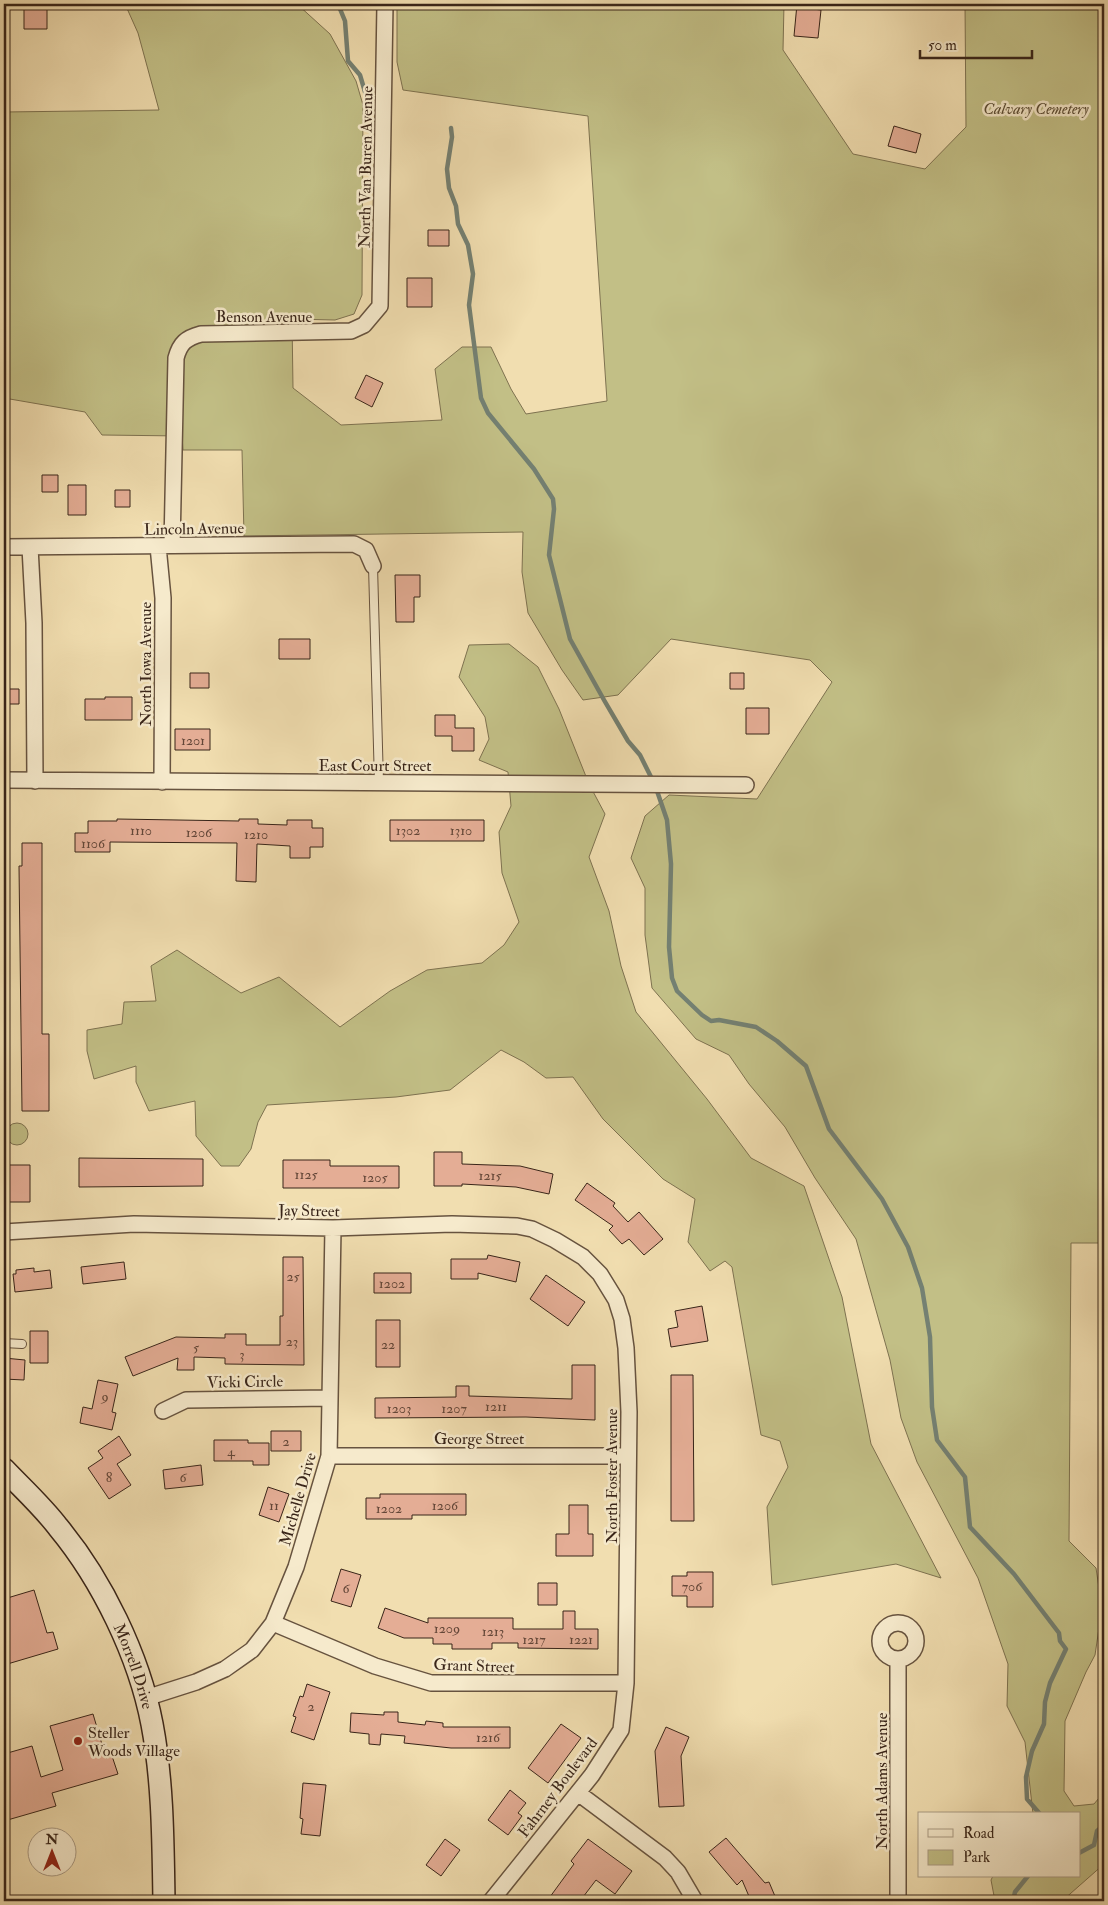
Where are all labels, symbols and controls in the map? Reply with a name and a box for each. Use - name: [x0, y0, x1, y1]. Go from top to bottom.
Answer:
- scale bar: [920, 28, 1033, 60]
- text: 50 m: [928, 36, 957, 55]
- street label: North Van Buren Avenue: [355, 86, 377, 248]
- park label: Calvary Cemetery: [983, 99, 1089, 119]
- street label: Benson Avenue: [216, 307, 313, 327]
- street label: Lincoln Avenue: [144, 518, 245, 540]
- street label: North Iowa Avenue: [136, 601, 156, 726]
- house number: 1201: [181, 732, 205, 749]
- street label: East Court Street: [319, 756, 431, 776]
- house number: 1110: [130, 822, 152, 839]
- house number: 1302: [396, 822, 420, 839]
- house number: 1310: [450, 822, 472, 839]
- house number: 1206: [186, 824, 213, 841]
- house number: 1210: [244, 826, 268, 843]
- house number: 1106: [81, 835, 106, 852]
- house number: 1125: [294, 1166, 318, 1183]
- house number: 1215: [478, 1167, 502, 1184]
- house number: 1205: [362, 1169, 389, 1186]
- street label: Jay Street: [277, 1200, 340, 1223]
- house number: 25: [286, 1268, 300, 1285]
- house number: 1202: [379, 1275, 405, 1292]
- house number: 23: [286, 1333, 298, 1350]
- house number: 22: [381, 1336, 395, 1353]
- house number: 5: [193, 1339, 200, 1356]
- house number: 3: [239, 1346, 245, 1363]
- street label: Vicki Circle: [207, 1371, 284, 1393]
- house number: 9: [100, 1388, 109, 1405]
- house number: 1211: [485, 1398, 507, 1415]
- house number: 1203: [387, 1400, 411, 1417]
- house number: 1207: [441, 1400, 467, 1417]
- street label: North Foster Avenue: [602, 1408, 622, 1543]
- street label: George Street: [434, 1429, 524, 1449]
- house number: 2: [282, 1433, 290, 1450]
- house number: 4: [227, 1443, 236, 1460]
- street label: Michelle Drive: [275, 1450, 321, 1548]
- house number: 8: [106, 1469, 113, 1486]
- house number: 6: [179, 1469, 187, 1486]
- house number: 11: [269, 1497, 279, 1514]
- house number: 1206: [432, 1497, 459, 1514]
- house number: 1202: [376, 1500, 402, 1517]
- house number: 706: [682, 1578, 703, 1595]
- house number: 6: [342, 1580, 350, 1597]
- street label: Morrell Drive: [109, 1620, 158, 1712]
- house number: 1209: [434, 1620, 460, 1637]
- house number: 1213: [482, 1623, 504, 1640]
- house number: 1217: [522, 1631, 546, 1648]
- house number: 1221: [569, 1631, 593, 1648]
- street label: Grant Street: [433, 1655, 515, 1677]
- house number: 2: [307, 1698, 315, 1715]
- street label: North Adams Avenue: [872, 1712, 892, 1849]
- place label: Steller Woods Village: [87, 1723, 180, 1761]
- house number: 1216: [476, 1729, 501, 1746]
- street label: Fahrney Boulevard: [514, 1733, 602, 1842]
- marker: Steller Woods Village: [72, 1735, 84, 1747]
- legend: [918, 1812, 1080, 1878]
- text: Road: [963, 1824, 995, 1843]
- north arrow: [28, 1828, 78, 1878]
- text: N: [45, 1831, 59, 1848]
- text: Park: [963, 1848, 990, 1867]

